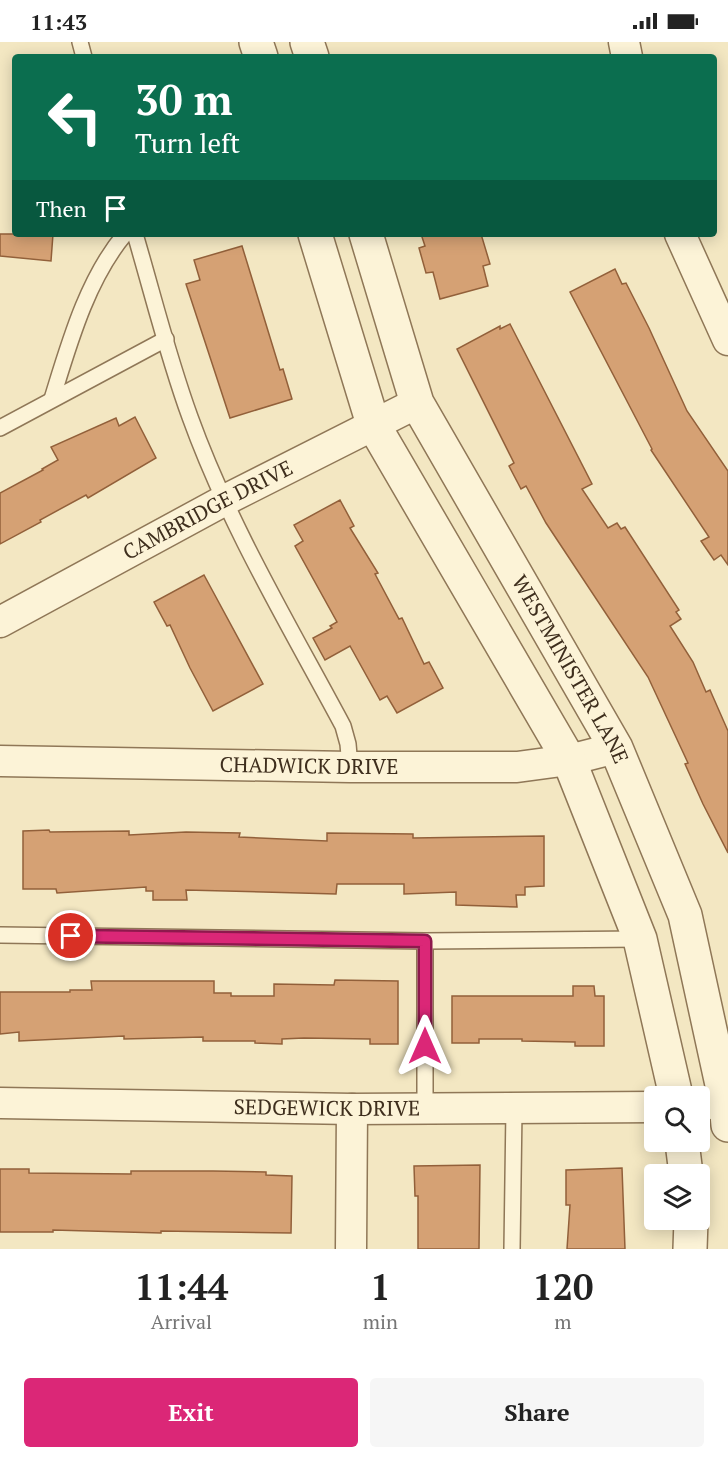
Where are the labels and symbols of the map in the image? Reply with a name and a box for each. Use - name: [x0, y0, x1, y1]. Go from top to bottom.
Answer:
- street label: CAMBRIDGE DRIVE: [118, 453, 297, 566]
- street label: WESTMINISTER LANE: [506, 570, 636, 767]
- street label: CHADWICK DRIVE: [219, 750, 398, 780]
- pin: [45, 910, 96, 961]
- position arrow: [393, 1014, 457, 1078]
- street label: SEDGEWICK DRIVE: [233, 1092, 420, 1122]

